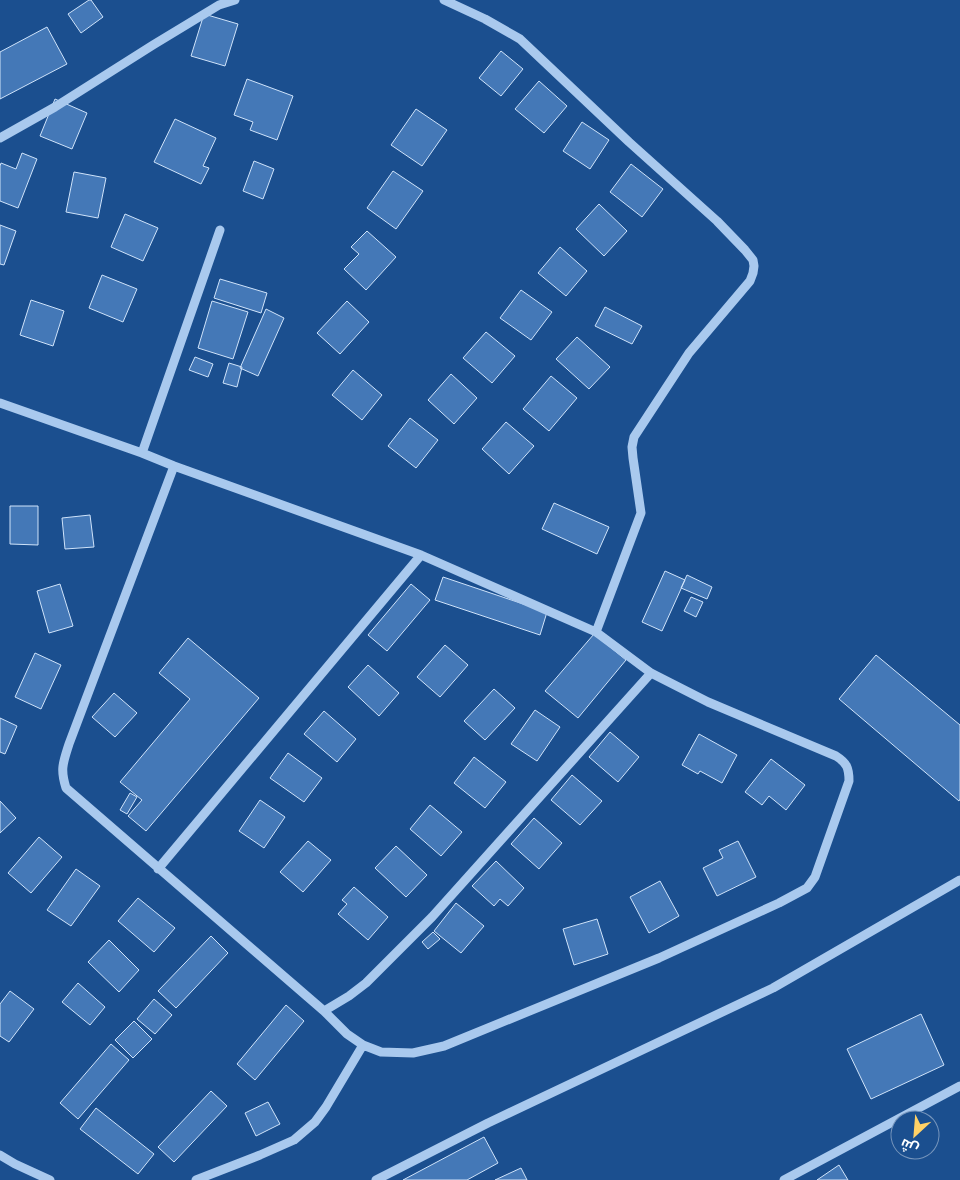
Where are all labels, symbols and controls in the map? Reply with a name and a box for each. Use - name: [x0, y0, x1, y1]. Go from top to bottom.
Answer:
- north arrow: [890, 1110, 940, 1160]
- text: ش: [898, 1135, 921, 1158]

